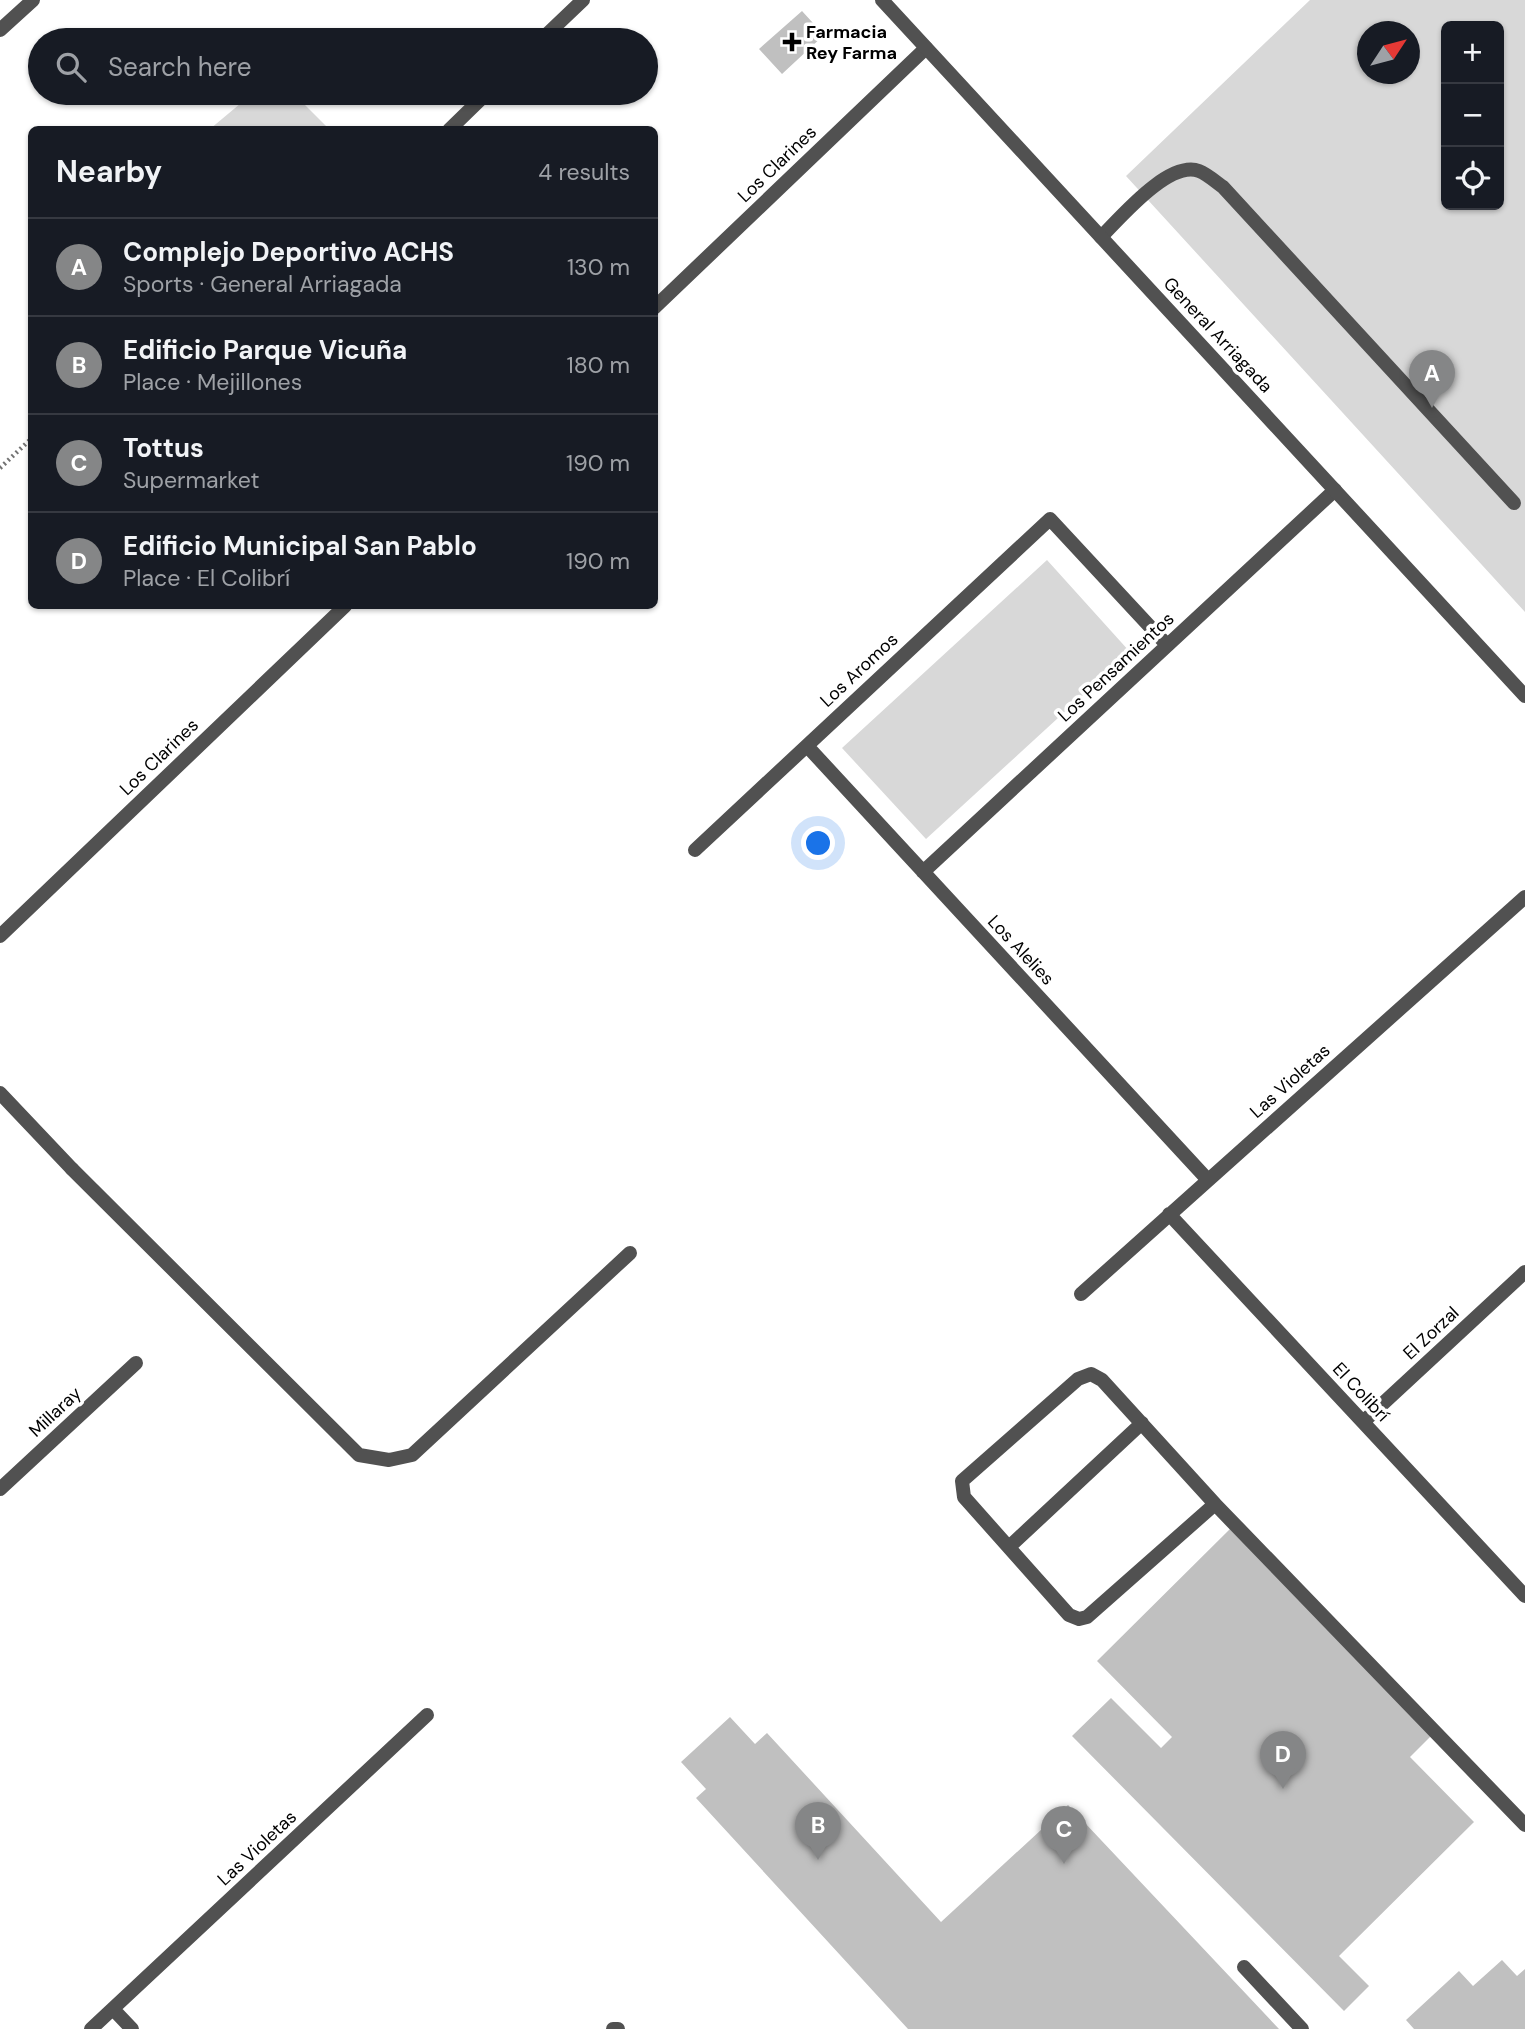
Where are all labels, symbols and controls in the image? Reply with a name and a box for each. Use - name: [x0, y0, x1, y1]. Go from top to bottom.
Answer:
- place label: Farmacia Rey Farma: [806, 20, 897, 65]
- north arrow: [1357, 21, 1420, 84]
- map controls: [1441, 21, 1504, 210]
- button: +: [1441, 21, 1504, 84]
- search box: [28, 28, 658, 105]
- marker: Farmacia Rey Farma: [784, 34, 800, 50]
- icon: search: [52, 48, 90, 86]
- text: Search here: [108, 50, 251, 84]
- button: −: [1441, 84, 1504, 147]
- street label: Los Clarines: [732, 120, 822, 208]
- button: locate: [1441, 147, 1504, 210]
- text: Nearby: [56, 152, 162, 191]
- text: 4 results: [538, 157, 630, 187]
- text: Complejo Deportivo ACHS: [123, 235, 454, 269]
- text: A: [71, 252, 87, 282]
- text: 130 m: [567, 252, 630, 282]
- text: Sports · General Arriagada: [123, 269, 402, 299]
- street label: General Arriagada: [1158, 272, 1278, 398]
- text: Edificio Parque Vicuña: [123, 333, 407, 367]
- text: B: [72, 350, 86, 380]
- text: 180 m: [566, 350, 630, 380]
- pin: A: [1409, 350, 1455, 408]
- text: Place · Mejillones: [123, 367, 302, 397]
- text: Tottus: [123, 431, 204, 465]
- text: C: [71, 448, 87, 478]
- text: 190 m: [566, 448, 630, 478]
- text: Supermarket: [123, 465, 259, 495]
- text: Edificio Municipal San Pablo: [123, 529, 477, 563]
- text: D: [71, 546, 87, 576]
- text: 190 m: [566, 546, 630, 576]
- text: Place · El Colibrí: [123, 563, 290, 593]
- street label: Los Pensamientos: [1053, 607, 1179, 727]
- street label: Los Aromos: [815, 628, 903, 712]
- street label: Los Clarines: [114, 713, 204, 801]
- your location: [801, 826, 835, 860]
- street label: Los Alelies: [982, 910, 1060, 990]
- street label: Las Violetas: [1245, 1039, 1335, 1123]
- street label: El Zorzal: [1398, 1301, 1464, 1365]
- street label: El Colibrí: [1327, 1357, 1395, 1427]
- street label: Millaray: [24, 1382, 86, 1442]
- pin: D: [1260, 1731, 1306, 1789]
- pin: B: [795, 1802, 841, 1860]
- street label: Las Violetas: [212, 1805, 302, 1891]
- pin: C: [1041, 1806, 1087, 1864]

